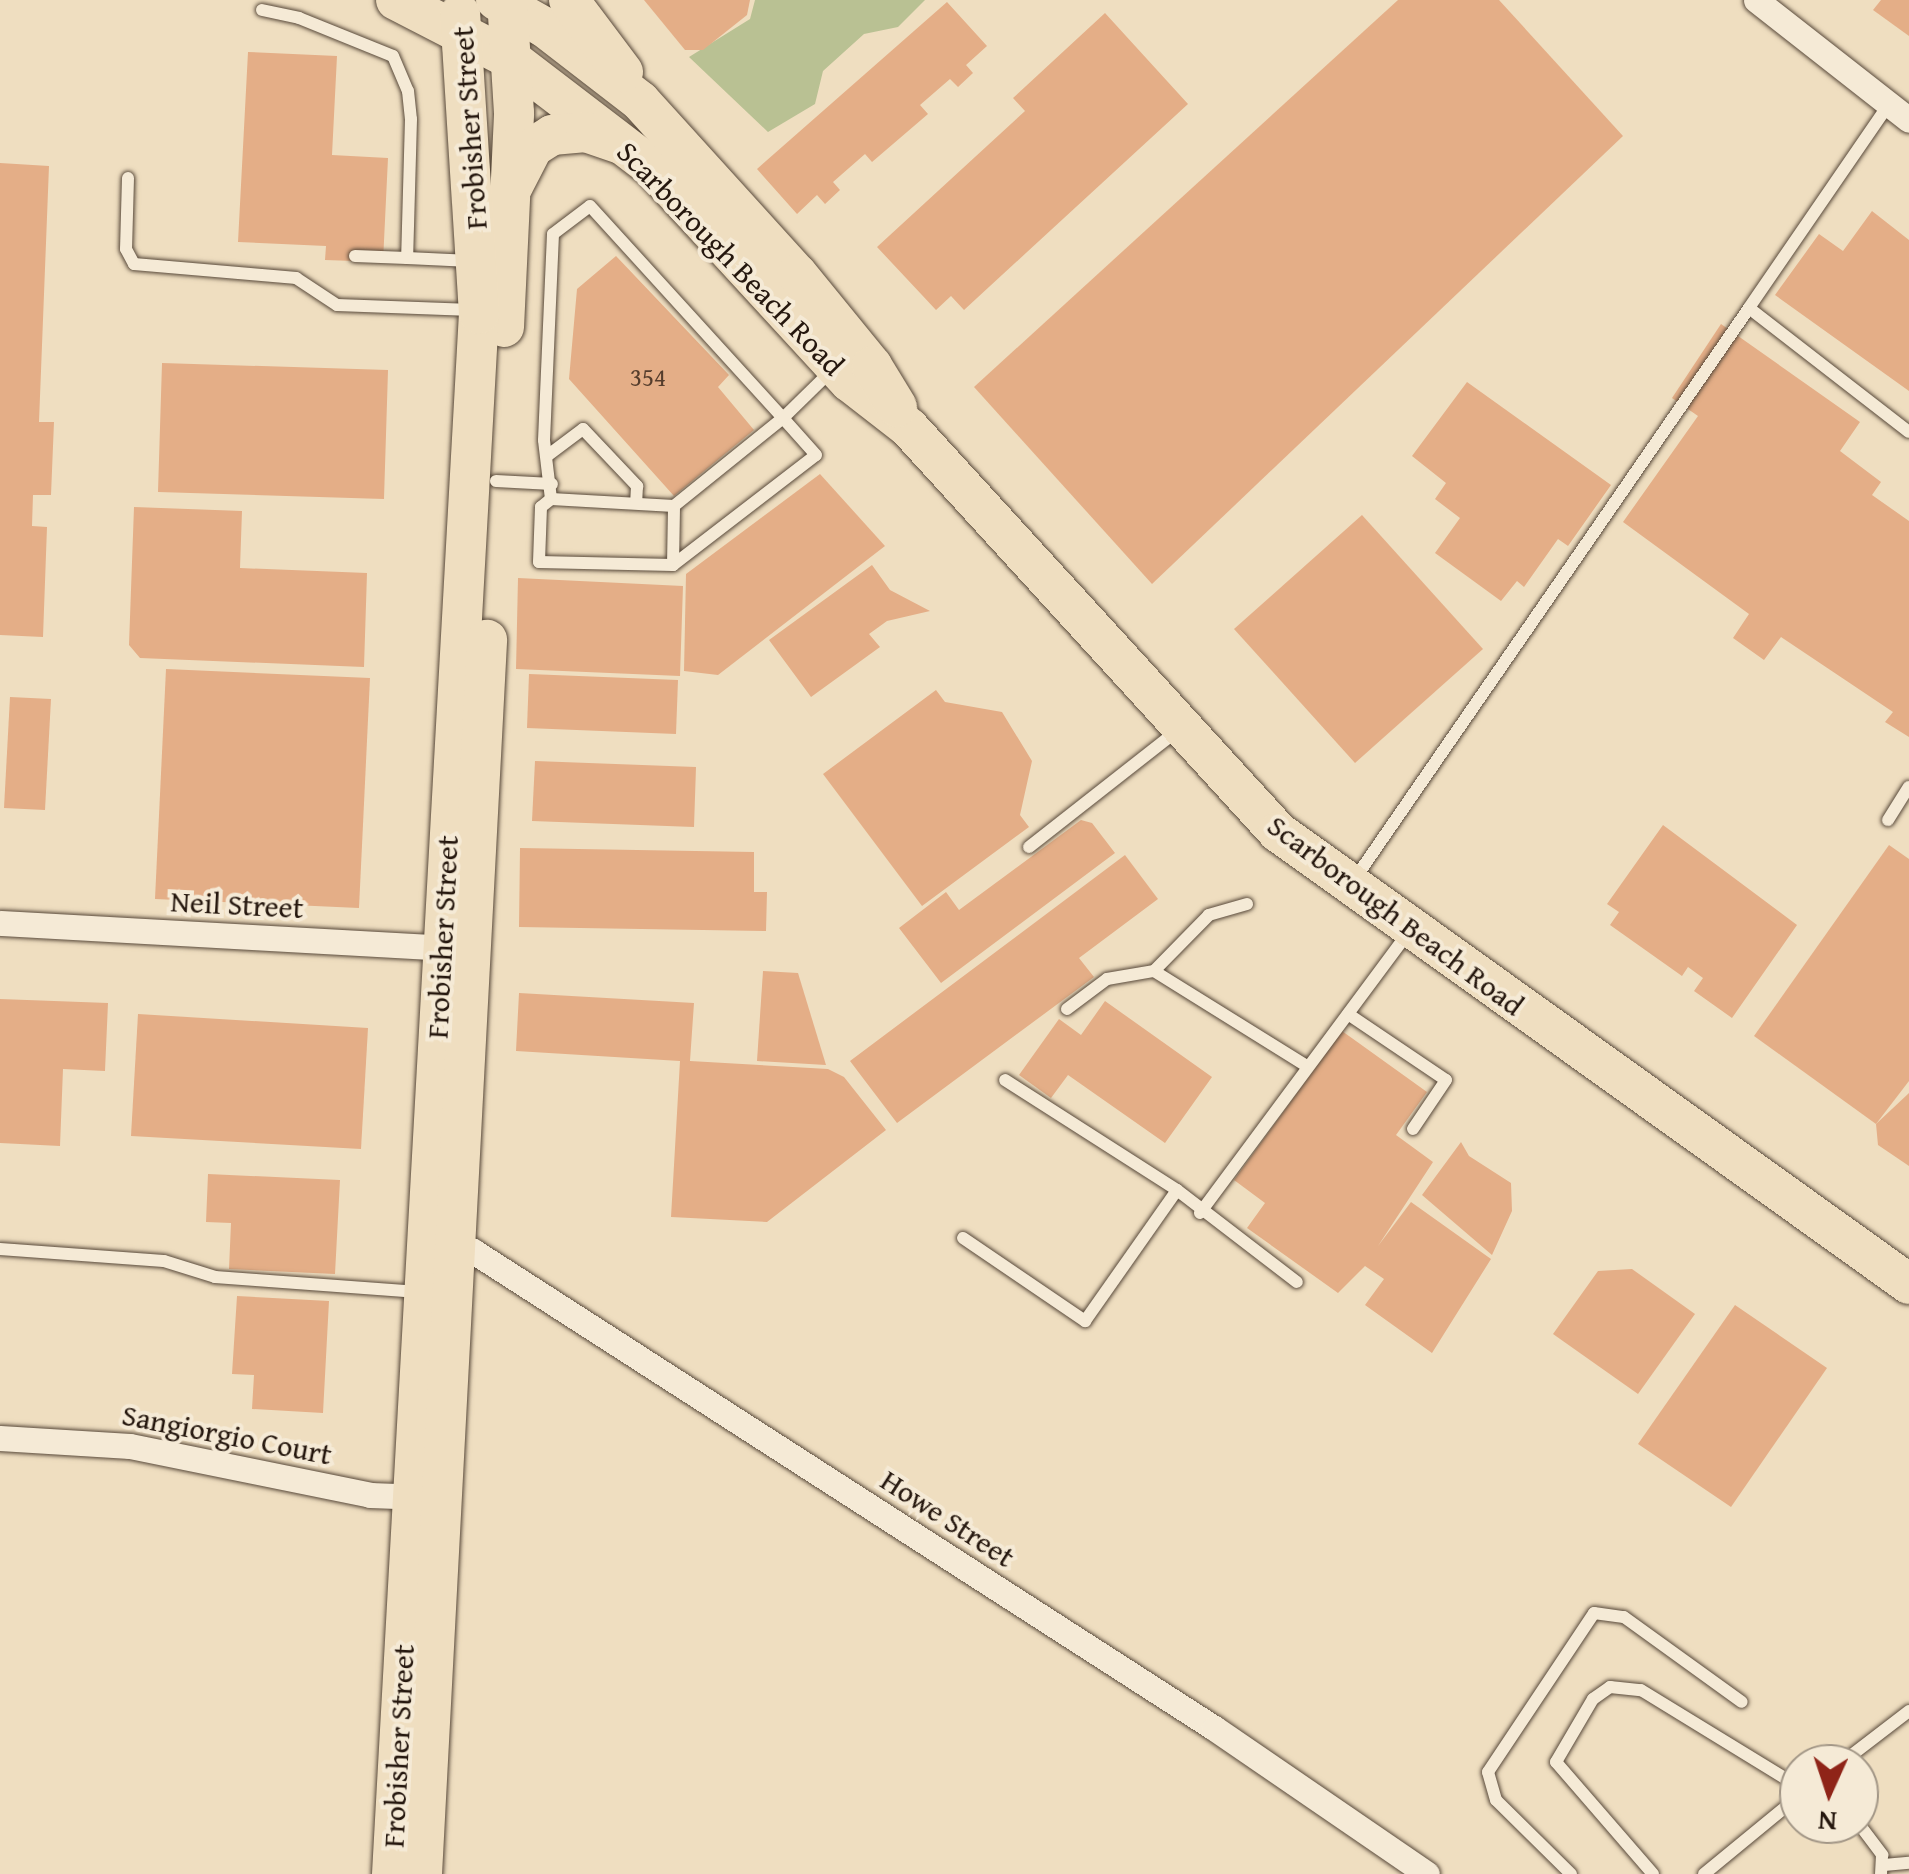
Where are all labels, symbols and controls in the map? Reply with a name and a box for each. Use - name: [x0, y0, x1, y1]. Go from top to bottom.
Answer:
- street label: Frobisher Street: [444, 25, 494, 231]
- street label: Scarborough Beach Road: [610, 133, 852, 383]
- house number: 354: [630, 362, 666, 392]
- street label: Scarborough Beach Road: [1261, 807, 1531, 1023]
- street label: Frobisher Street: [419, 834, 465, 1040]
- street label: Neil Street: [170, 883, 304, 925]
- street label: Sangiorgio Court: [119, 1396, 335, 1472]
- street label: Howe Street: [874, 1462, 1022, 1574]
- street label: Frobisher Street: [375, 1643, 421, 1849]
- north arrow: [1779, 1744, 1879, 1844]
- text: N: [1817, 1801, 1838, 1843]

